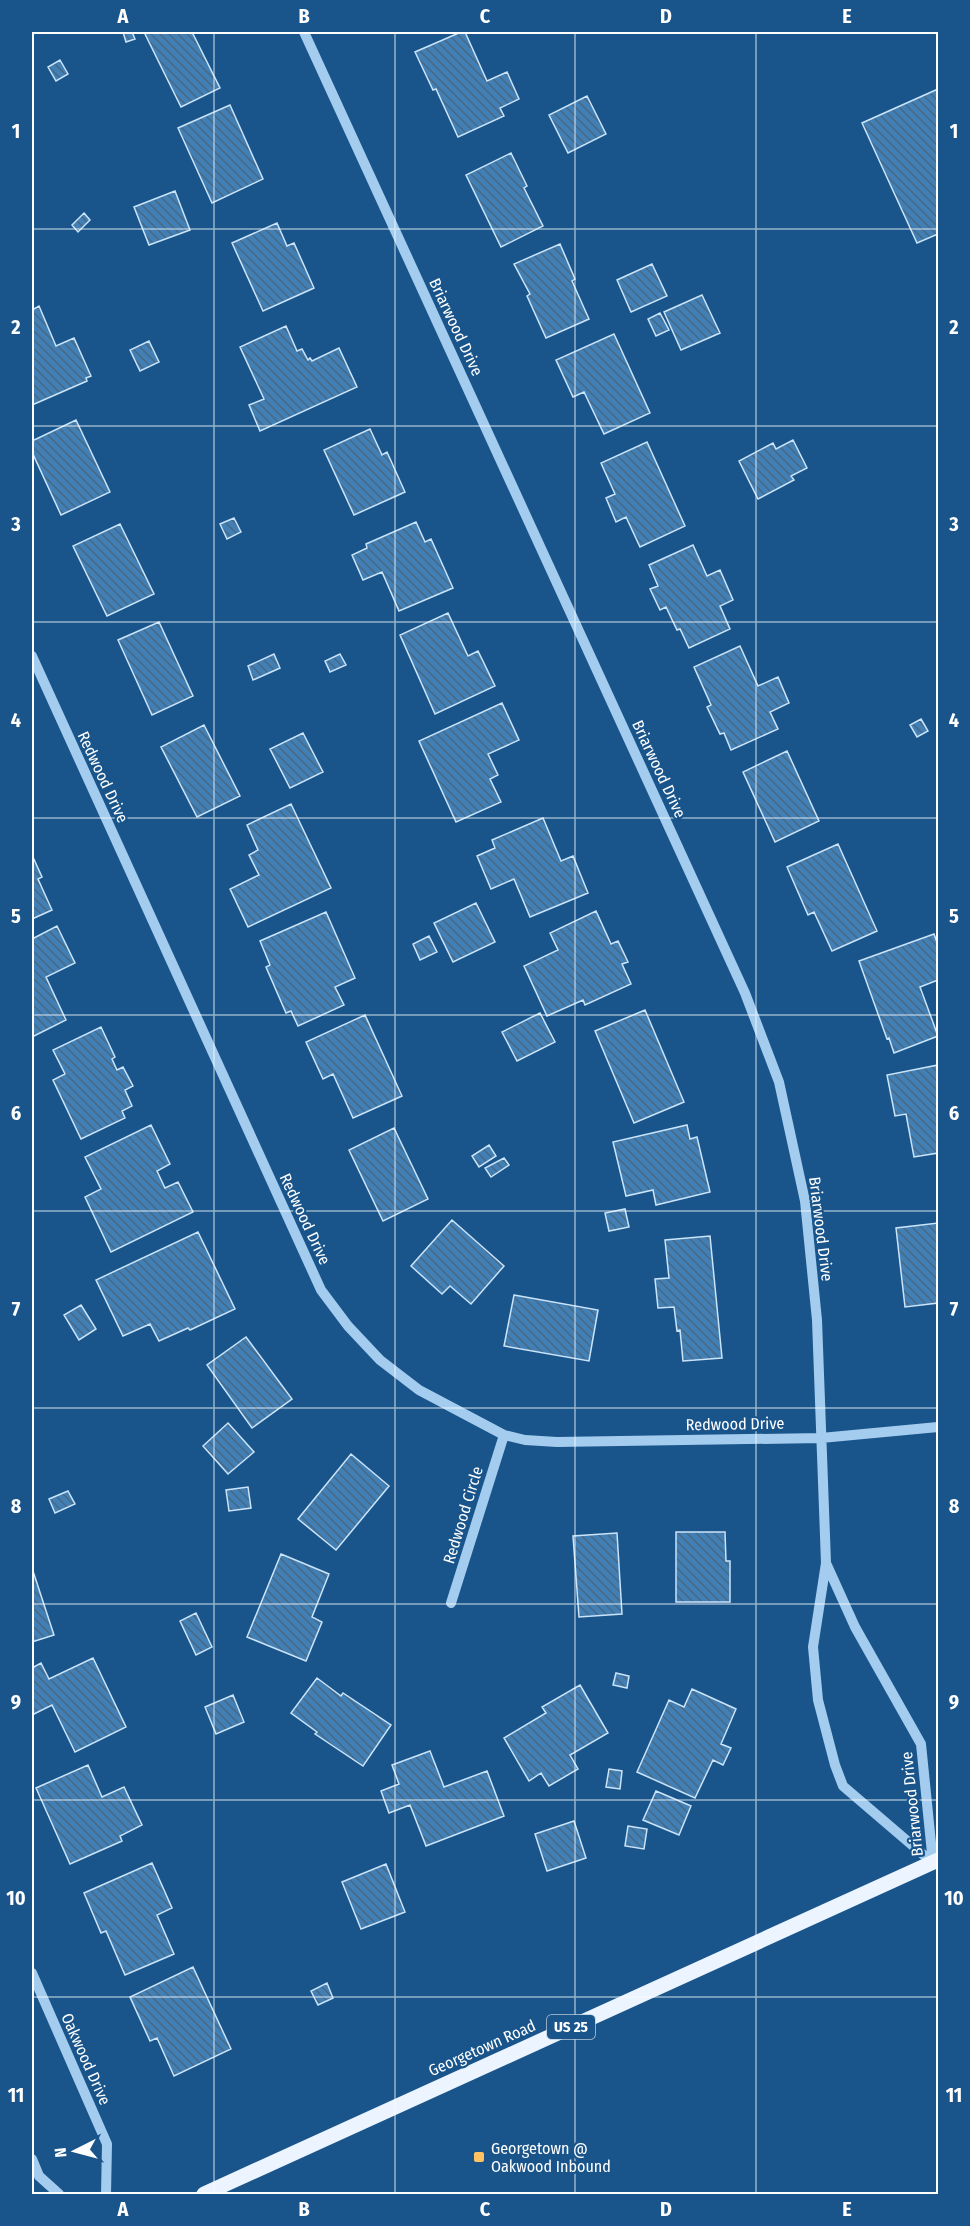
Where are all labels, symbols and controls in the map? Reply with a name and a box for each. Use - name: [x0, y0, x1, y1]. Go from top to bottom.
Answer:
- text: A: [117, 4, 130, 28]
- text: B: [298, 4, 310, 28]
- text: C: [480, 4, 491, 28]
- text: D: [660, 4, 672, 28]
- text: E: [842, 4, 852, 28]
- text: 1: [12, 119, 20, 143]
- text: 1: [950, 119, 958, 143]
- street label: Briarwood Drive: [425, 275, 487, 379]
- text: 2: [10, 315, 21, 339]
- text: 2: [948, 315, 959, 339]
- text: 3: [10, 512, 21, 536]
- text: 3: [948, 512, 959, 536]
- text: 4: [11, 708, 21, 732]
- text: 4: [949, 708, 959, 732]
- street label: Briarwood Drive: [628, 717, 690, 821]
- street label: Redwood Drive: [74, 728, 132, 826]
- text: 5: [11, 904, 21, 928]
- text: 5: [949, 904, 959, 928]
- text: 6: [11, 1101, 21, 1125]
- text: 6: [949, 1101, 959, 1125]
- street label: Redwood Drive: [276, 1170, 334, 1268]
- street label: Briarwood Drive: [805, 1176, 837, 1283]
- text: 7: [12, 1297, 21, 1321]
- text: 7: [950, 1297, 959, 1321]
- street label: Redwood Drive: [686, 1414, 784, 1434]
- street label: Redwood Circle: [439, 1464, 487, 1566]
- text: 8: [11, 1494, 22, 1518]
- text: 8: [949, 1494, 960, 1518]
- text: 9: [11, 1690, 21, 1714]
- text: 9: [949, 1690, 959, 1714]
- street label: Briarwood Drive: [897, 1751, 927, 1857]
- text: 10: [6, 1886, 26, 1910]
- text: 10: [944, 1886, 964, 1910]
- street label: Oakwood Drive: [57, 2010, 115, 2108]
- road number: US 25: [547, 2015, 595, 2039]
- street label: Georgetown Road: [425, 2016, 539, 2080]
- text: 11: [8, 2083, 24, 2107]
- text: 11: [946, 2083, 962, 2107]
- north arrow: [45, 2121, 105, 2181]
- place label: Georgetown @ Oakwood Inbound: [491, 2139, 611, 2176]
- text: N: [51, 2147, 71, 2158]
- marker: Georgetown @ Oakwood Inbound: [472, 2150, 486, 2164]
- text: A: [117, 2197, 130, 2221]
- text: B: [298, 2197, 310, 2221]
- text: C: [480, 2197, 491, 2221]
- text: D: [660, 2197, 672, 2221]
- text: E: [842, 2197, 852, 2221]

